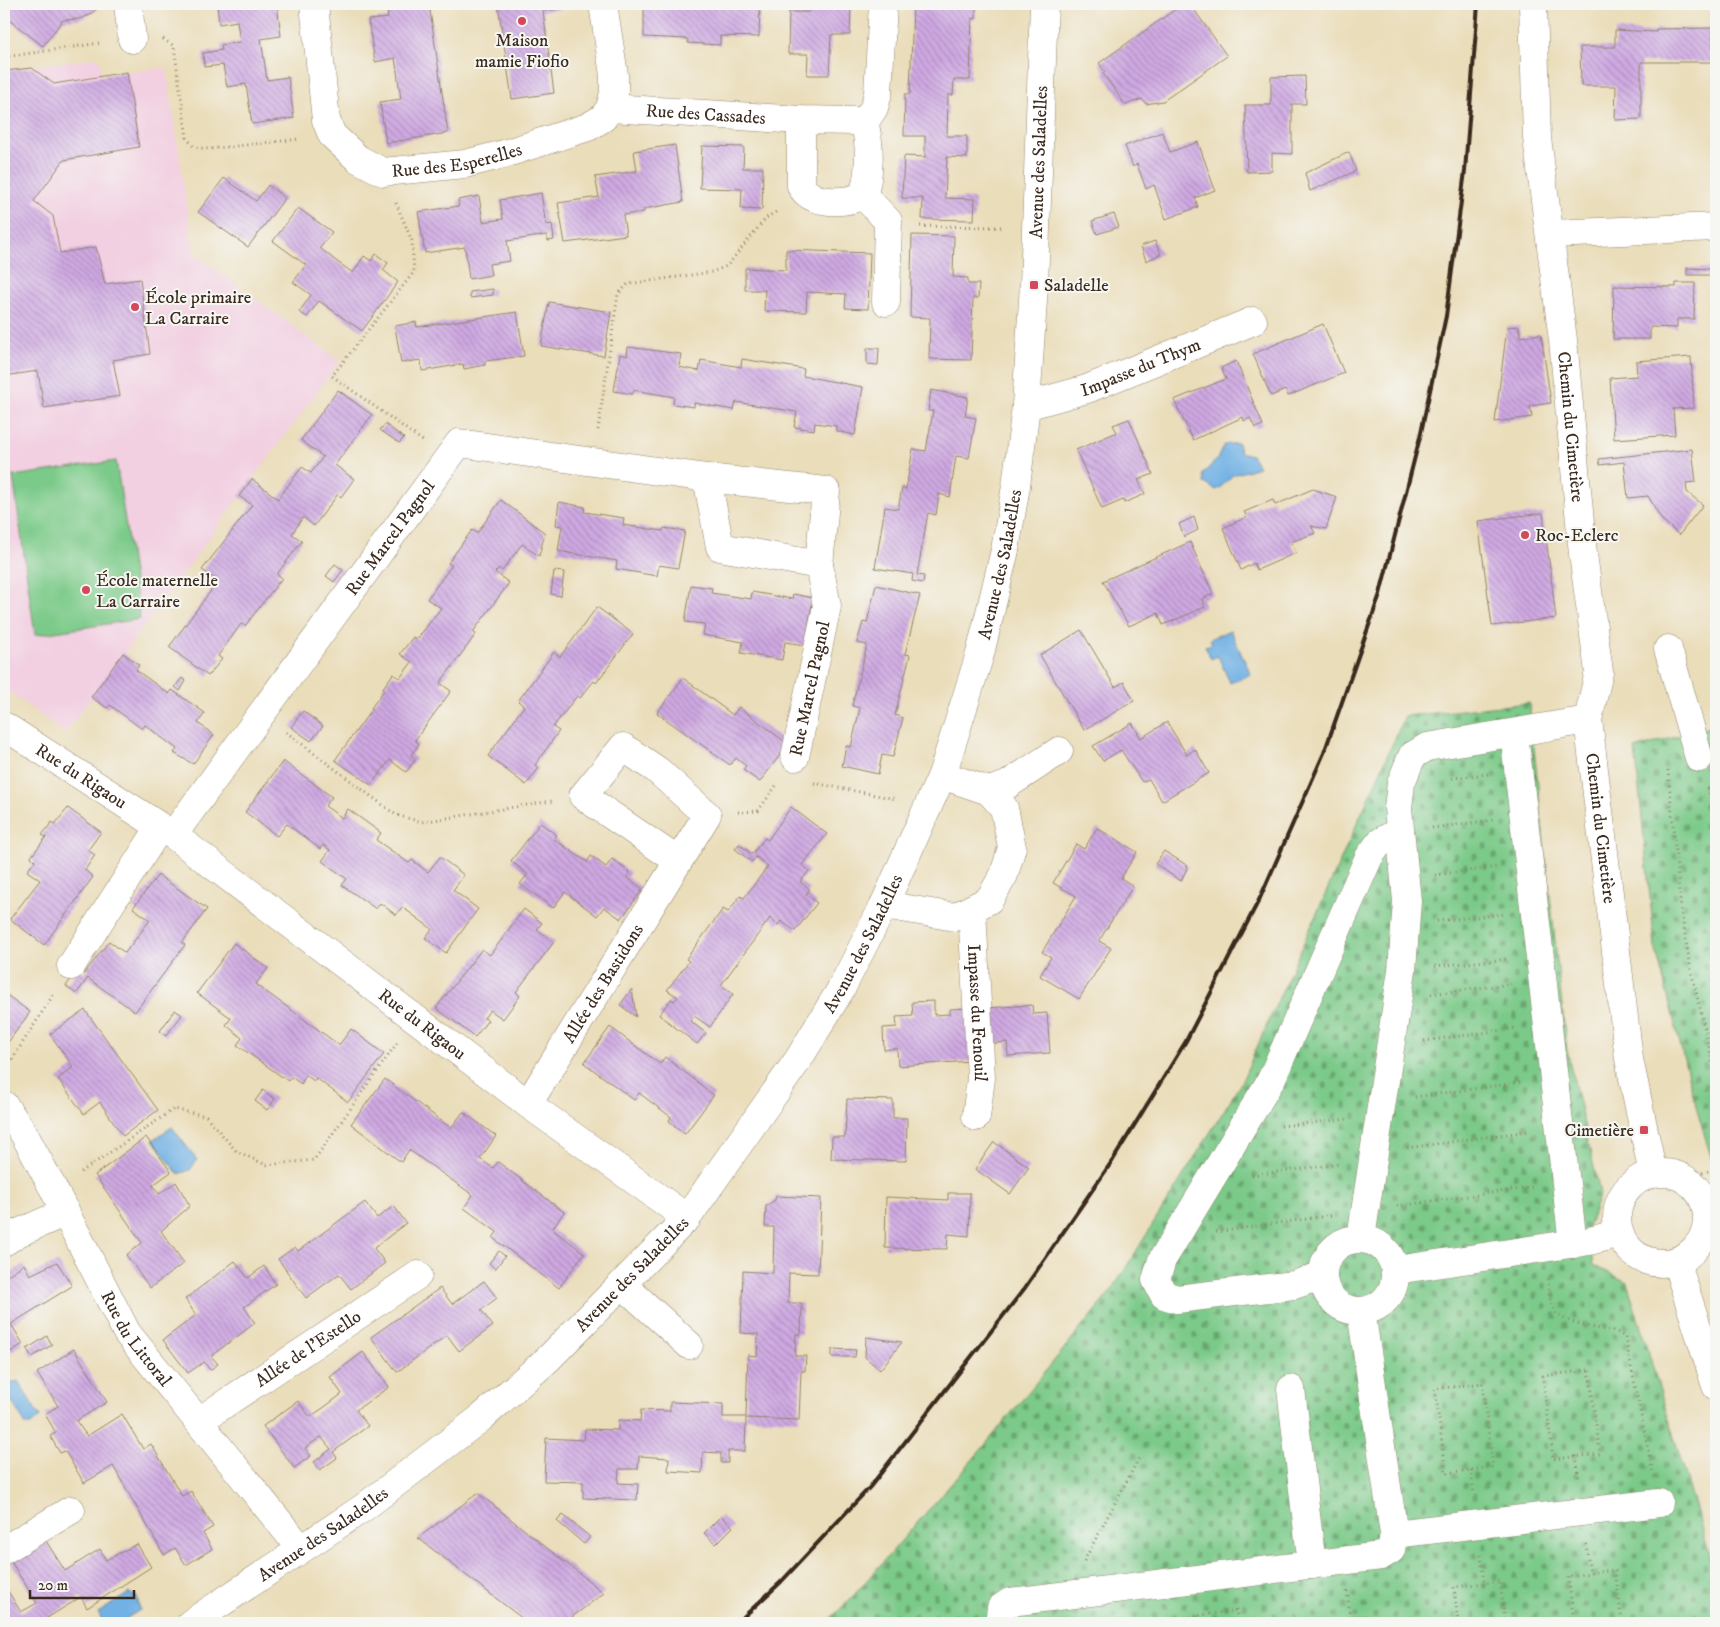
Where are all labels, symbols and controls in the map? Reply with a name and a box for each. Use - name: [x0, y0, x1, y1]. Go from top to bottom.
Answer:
- marker: Maison mamie Fiofio: [516, 15, 528, 27]
- place label: Maison mamie Fiofio: [475, 30, 569, 73]
- street label: Avenue des Saladelles: [1026, 85, 1053, 239]
- street label: Rue des Cassades: [645, 100, 766, 130]
- street label: Rue des Esperelles: [391, 139, 525, 183]
- place label: Saladelle: [1044, 275, 1109, 297]
- marker: Saladelle: [1028, 279, 1040, 291]
- place label: École primaire La Carraire: [145, 287, 251, 330]
- marker: École primaire La Carraire: [129, 301, 141, 313]
- street label: Impasse du Thym: [1078, 334, 1204, 402]
- street label: Chemin du Cimetière: [1552, 351, 1588, 503]
- street label: Rue Marcel Pagnol: [341, 476, 440, 600]
- street label: Avenue des Saladelles: [974, 488, 1027, 642]
- place label: Roc-Eclerc: [1535, 525, 1619, 547]
- marker: Roc-Eclerc: [1519, 529, 1531, 541]
- place label: École maternelle La Carraire: [96, 570, 218, 613]
- marker: École maternelle La Carraire: [80, 584, 92, 596]
- street label: Rue Marcel Pagnol: [785, 619, 836, 758]
- street label: Rue du Rigaou: [31, 739, 131, 814]
- street label: Chemin du Cimetière: [1580, 752, 1620, 905]
- street label: Avenue des Saladelles: [819, 871, 908, 1018]
- street label: Allée des Bastidons: [558, 920, 649, 1047]
- street label: Impasse du Fenouil: [962, 944, 991, 1083]
- street label: Rue du Rigaou: [374, 985, 470, 1065]
- place label: Cimetière: [1565, 1120, 1634, 1142]
- marker: Cimetière: [1638, 1124, 1650, 1136]
- street label: Avenue des Saladelles: [571, 1212, 694, 1337]
- street label: Rue du Littoral: [95, 1288, 176, 1392]
- street label: Allée de l'Estello: [251, 1306, 366, 1392]
- street label: Avenue des Saladelles: [254, 1483, 393, 1587]
- scale bar: [30, 1567, 134, 1599]
- text: 20 m: [38, 1576, 68, 1595]

